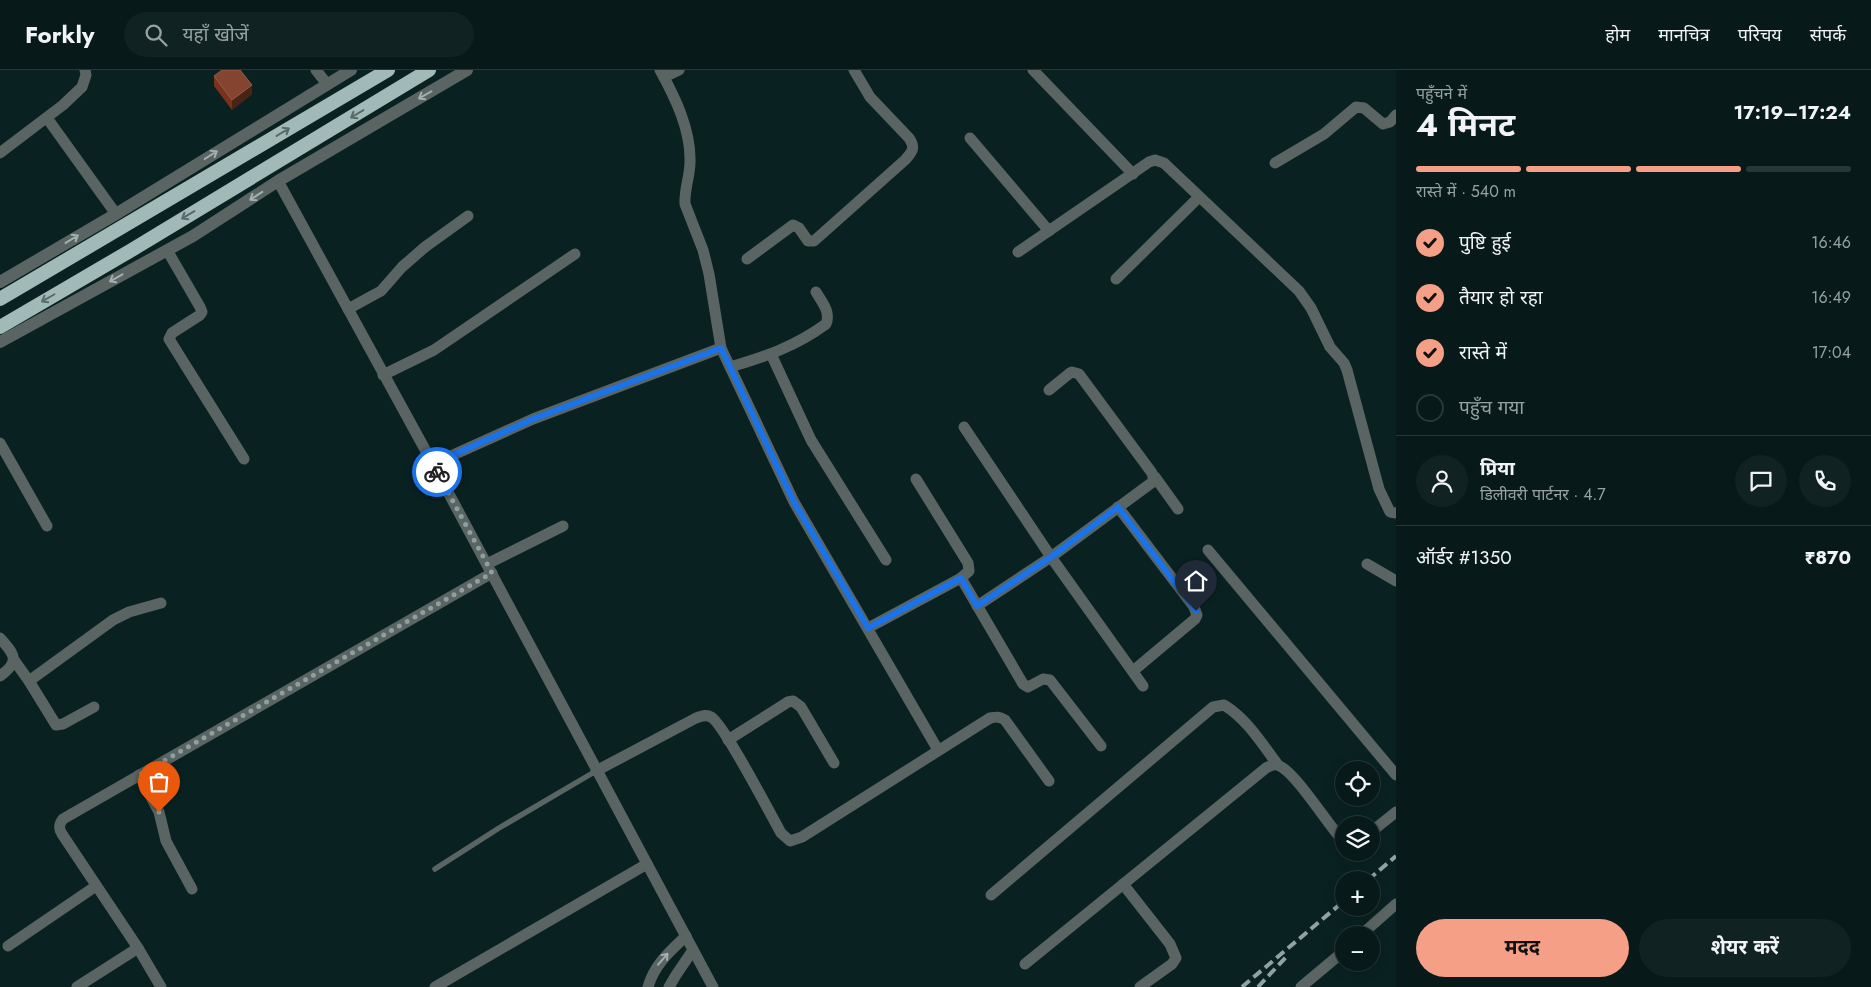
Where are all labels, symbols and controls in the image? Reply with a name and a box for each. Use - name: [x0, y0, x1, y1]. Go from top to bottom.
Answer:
- search box: [124, 12, 474, 57]
- text: Forkly: [25, 17, 94, 52]
- icon: search: [142, 21, 170, 49]
- text: यहाँ खोजें: [182, 21, 249, 48]
- text: होम: [1605, 22, 1630, 48]
- text: मानचित्र: [1658, 22, 1710, 48]
- text: परिचय: [1738, 22, 1782, 48]
- text: संपर्क: [1810, 22, 1846, 48]
- text: पहुँचने में: [1416, 82, 1467, 105]
- one-way arrow: [419, 90, 433, 100]
- text: 17:19–17:24: [1734, 99, 1851, 126]
- text: 4 मिनट: [1416, 102, 1515, 148]
- one-way arrow: [351, 109, 365, 119]
- one-way arrow: [276, 127, 290, 137]
- one-way arrow: [204, 150, 218, 160]
- text: रास्ते में · 540 m: [1416, 180, 1516, 203]
- one-way arrow: [249, 191, 263, 201]
- one-way arrow: [181, 210, 195, 221]
- icon: check: [1416, 229, 1444, 257]
- text: पुष्टि हुई: [1459, 229, 1511, 256]
- text: 16:46: [1811, 231, 1851, 254]
- one-way arrow: [65, 234, 79, 244]
- one-way arrow: [109, 274, 123, 284]
- icon: check: [1416, 284, 1444, 312]
- text: तैयार हो रहा: [1459, 284, 1543, 311]
- text: 16:49: [1811, 286, 1851, 309]
- one-way arrow: [42, 294, 56, 304]
- icon: check: [1416, 339, 1444, 367]
- text: रास्ते में: [1459, 339, 1507, 366]
- text: 17:04: [1812, 341, 1851, 364]
- text: पहुँच गया: [1459, 394, 1524, 421]
- courier: [412, 447, 462, 497]
- button: person: [1416, 455, 1468, 507]
- text: प्रिया: [1480, 455, 1515, 482]
- button: chat: [1735, 455, 1787, 507]
- button: phone: [1799, 455, 1851, 507]
- icon: bike: [423, 458, 451, 486]
- text: डिलीवरी पार्टनर · 4.7: [1480, 483, 1606, 506]
- text: ऑर्डर #1350: [1416, 544, 1512, 571]
- text: ₹870: [1804, 544, 1851, 571]
- pin: [1175, 560, 1217, 611]
- icon: home: [1182, 567, 1210, 595]
- pin: [138, 761, 180, 812]
- map controls: [1335, 761, 1380, 971]
- button: locate: [1335, 761, 1380, 806]
- icon: bag: [145, 768, 173, 796]
- button: layers: [1335, 816, 1380, 861]
- button: +: [1335, 871, 1380, 916]
- button: मदद: [1416, 919, 1629, 977]
- button: शेयर करें: [1639, 919, 1851, 977]
- button: −: [1335, 926, 1380, 971]
- one-way arrow: [658, 953, 669, 966]

